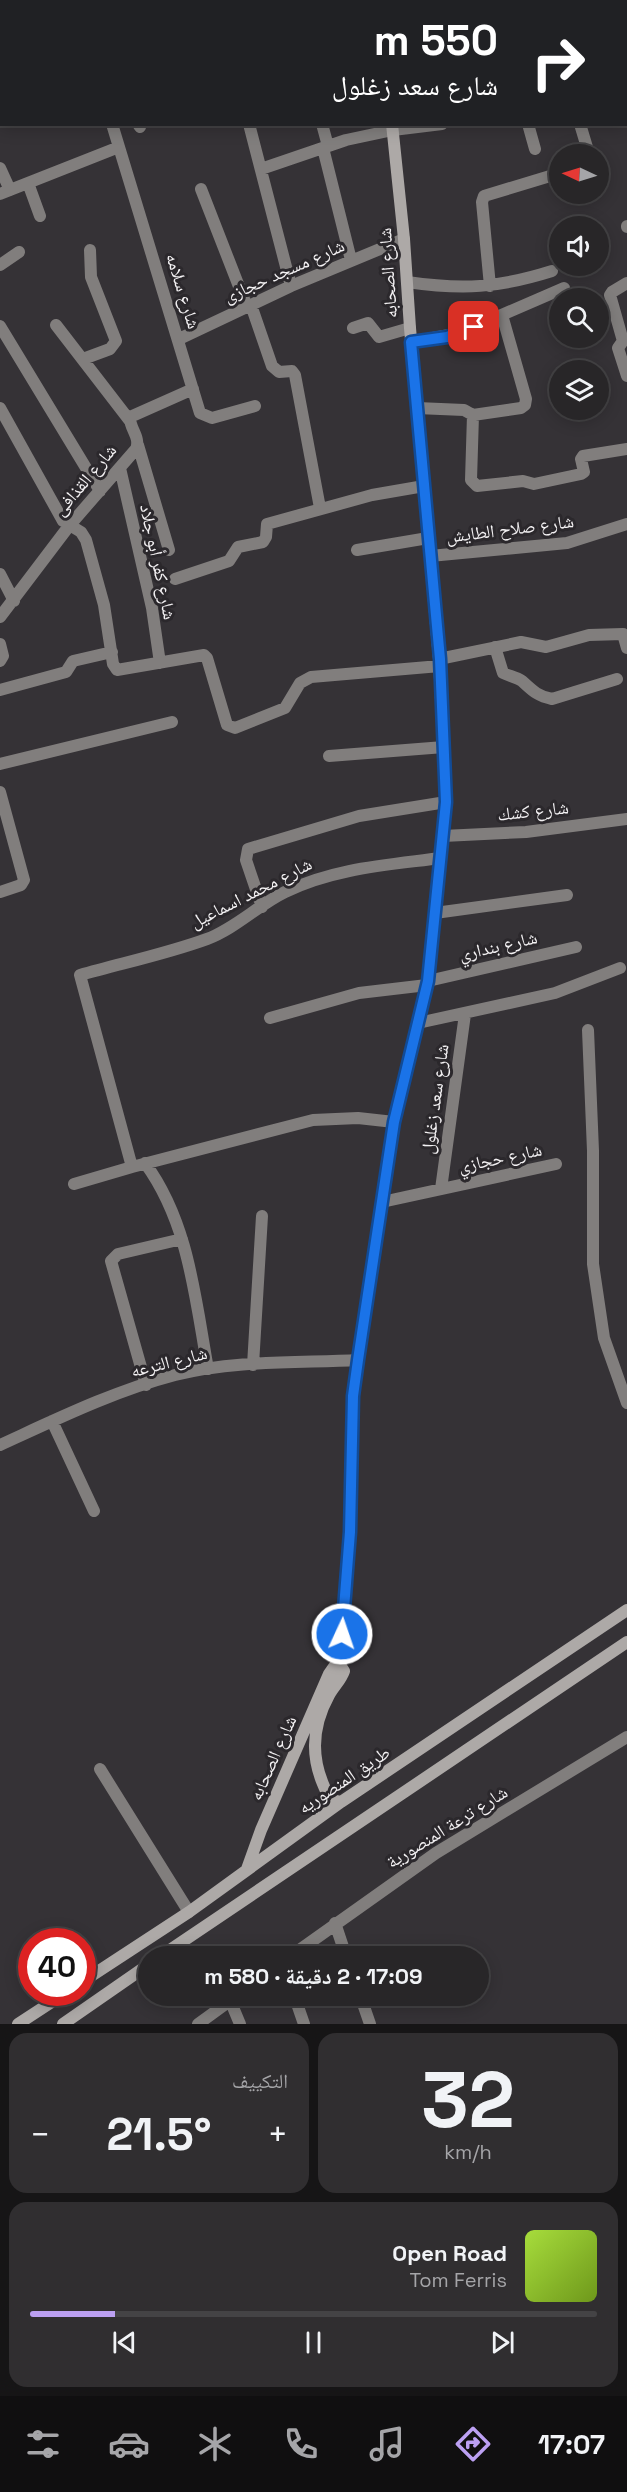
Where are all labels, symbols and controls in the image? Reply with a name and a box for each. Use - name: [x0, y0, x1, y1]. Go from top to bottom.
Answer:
- text: 550 m: [374, 14, 498, 67]
- icon: right: [519, 24, 597, 102]
- text: شارع سعد زغلول: [332, 68, 498, 103]
- north arrow: [549, 144, 609, 204]
- map controls: [549, 144, 609, 420]
- button: sound: [549, 216, 609, 276]
- street label: شارع الصحابه: [373, 227, 402, 319]
- street label: شارع مسجد حجازى: [220, 234, 348, 308]
- street label: شارع سلامه: [161, 250, 206, 332]
- button: search: [549, 288, 609, 348]
- pin: [448, 301, 499, 352]
- icon: arrive: [457, 310, 490, 343]
- button: layers: [549, 360, 609, 420]
- street label: شارع القذافى: [48, 439, 121, 520]
- street label: شارع كفر أبو جلاد: [135, 502, 182, 622]
- street label: شارع صلاح الطايش: [445, 509, 575, 549]
- street label: شارع كشك: [496, 795, 570, 826]
- street label: شارع محمد اسماعيل: [186, 852, 316, 933]
- street label: شارع بنداري: [456, 925, 540, 969]
- street label: شارع سعد زغلول: [415, 1042, 454, 1155]
- street label: شارع حجازي: [456, 1137, 545, 1181]
- street label: شارع الترعه: [128, 1341, 209, 1382]
- position arrow: [310, 1602, 374, 1666]
- street label: شارع الصحابه: [244, 1712, 301, 1804]
- street label: طريق المنصوريه: [293, 1740, 394, 1819]
- street label: شارع ترعة المنصورية: [382, 1780, 512, 1873]
- speed limit sign: 40: [18, 1928, 96, 2006]
- text: 17:09 · 2 دقيقة · 580 m: [204, 1962, 423, 1990]
- text: 32: [421, 2050, 515, 2150]
- text: التكييف: [232, 2068, 288, 2094]
- text: 21.5°: [106, 2106, 212, 2163]
- text: −: [30, 2114, 50, 2156]
- text: +: [268, 2114, 288, 2156]
- text: km/h: [444, 2139, 492, 2165]
- text: Open Road: [392, 2239, 507, 2267]
- text: Tom Ferris: [410, 2267, 507, 2293]
- icon: previous: [108, 2326, 141, 2359]
- icon: pause: [297, 2326, 330, 2359]
- icon: next: [486, 2326, 519, 2359]
- icon: filters: [22, 2423, 64, 2465]
- icon: car: [108, 2423, 150, 2465]
- icon: climate: [194, 2423, 236, 2465]
- icon: phone: [280, 2423, 322, 2465]
- icon: music: [366, 2423, 408, 2465]
- icon: directions: [452, 2423, 494, 2465]
- text: 17:07: [538, 2427, 605, 2462]

